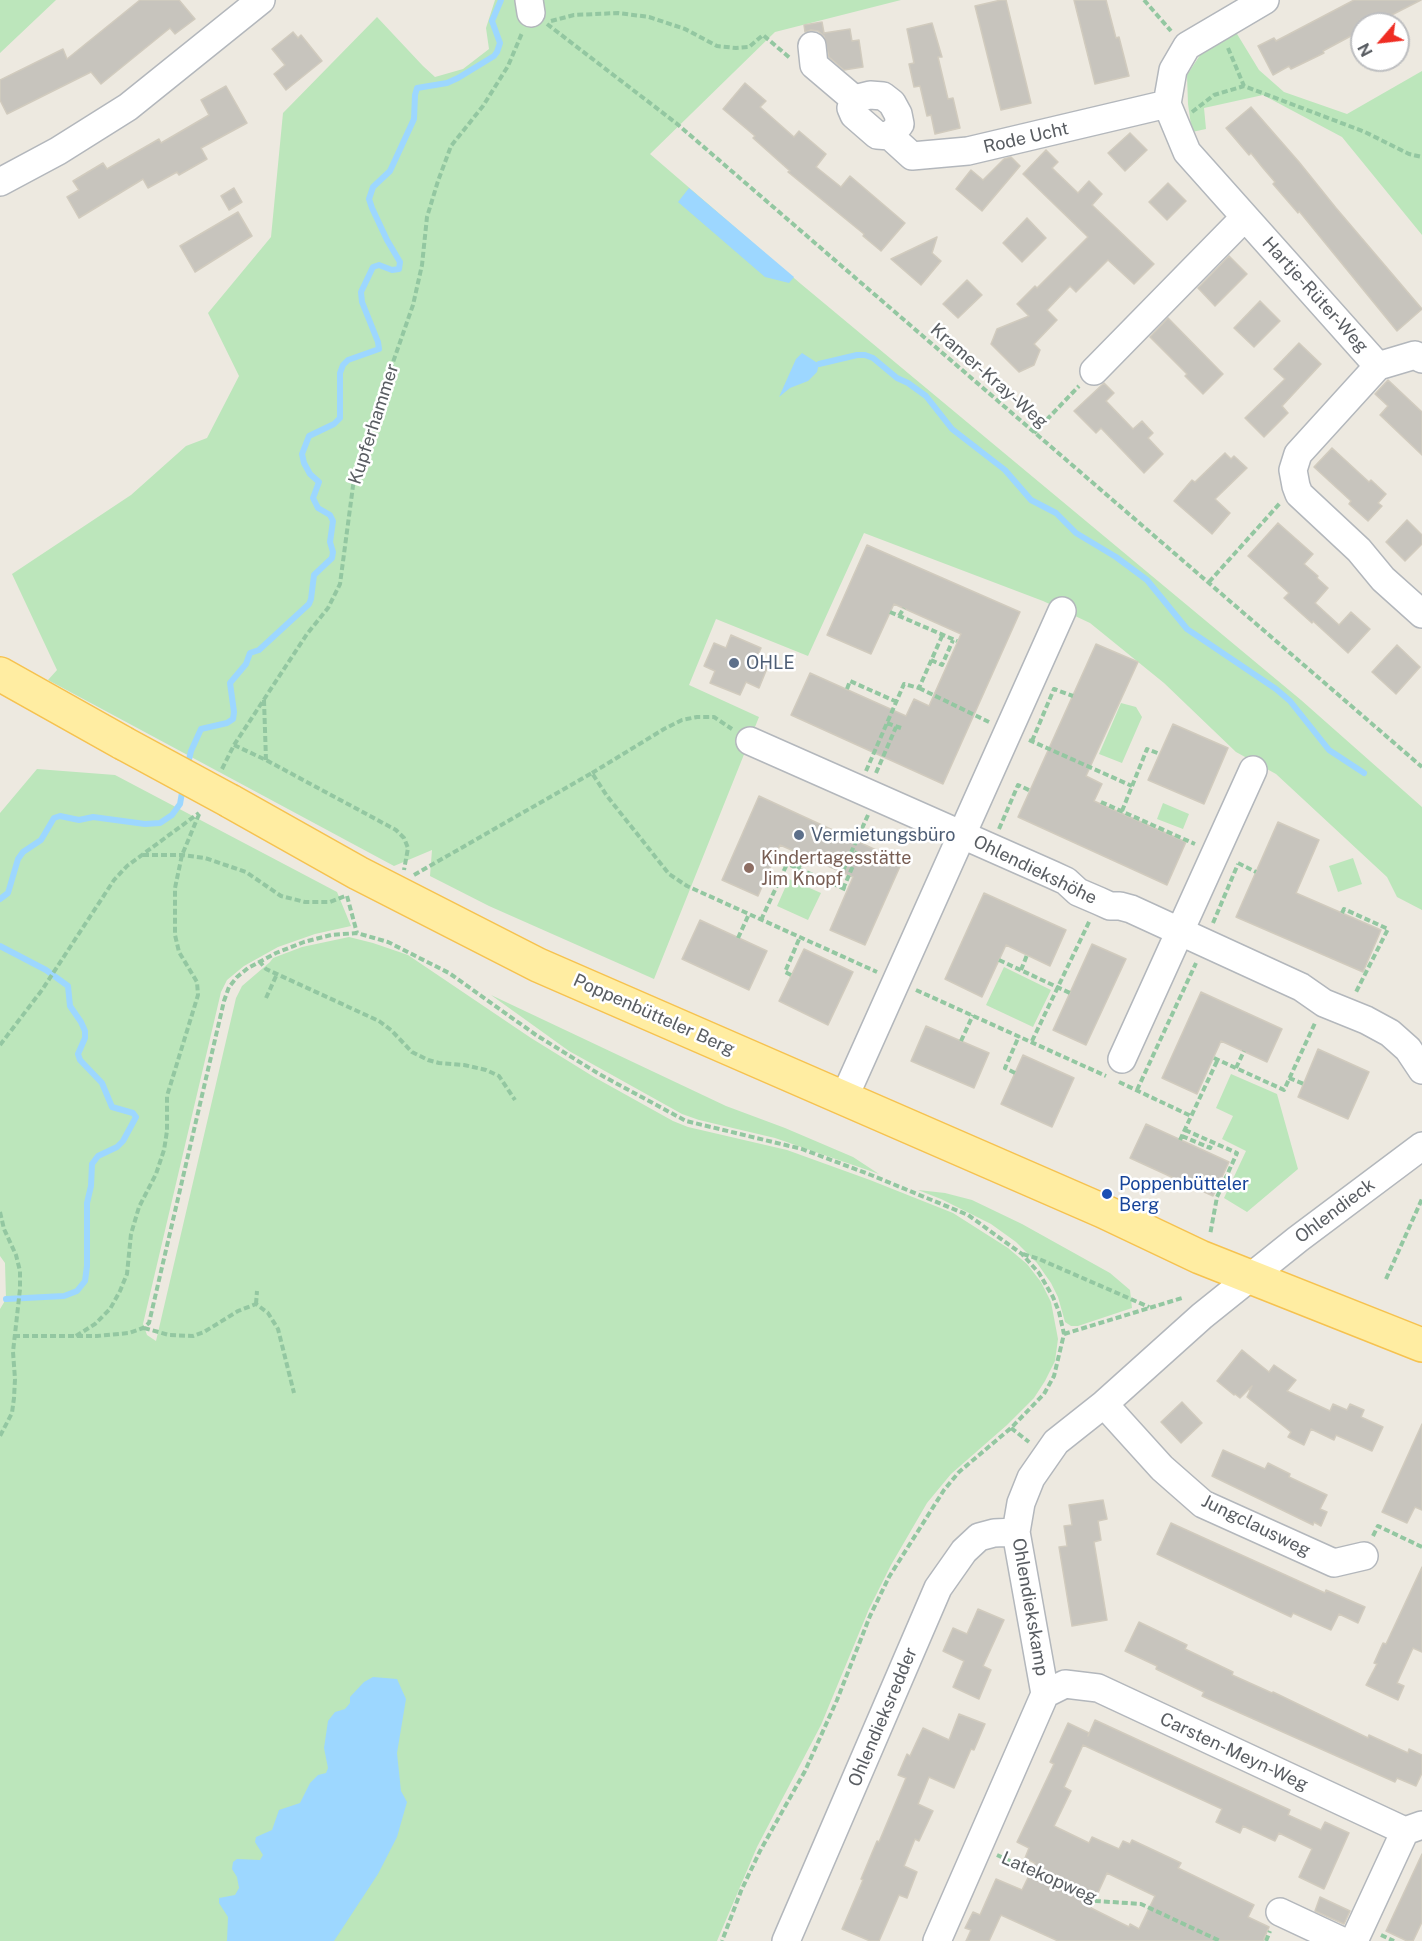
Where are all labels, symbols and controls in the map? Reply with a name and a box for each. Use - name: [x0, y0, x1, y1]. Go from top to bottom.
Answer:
- north arrow: [1350, 12, 1410, 72]
- text: N: [1354, 40, 1377, 60]
- street label: Rode Ucht: [981, 118, 1071, 158]
- street label: Hartje-Rüter-Weg: [1257, 233, 1373, 357]
- street label: Kramer-Kray-Weg: [926, 319, 1052, 433]
- street label: Kupferhammer: [344, 361, 404, 487]
- place label: OHLE: [746, 652, 795, 674]
- marker: OHLE: [727, 656, 741, 670]
- place label: Vermietungsbüro: [811, 824, 956, 846]
- marker: Vermietungsbüro: [792, 828, 806, 842]
- street label: Ohlendiekshöhe: [970, 831, 1100, 909]
- place label: Kindertagesstätte Jim Knopf: [761, 847, 911, 890]
- marker: Kindertagesstätte Jim Knopf: [742, 861, 756, 875]
- street label: Poppenbütteler Berg: [570, 970, 738, 1060]
- place label: Poppenbütteler Berg: [1119, 1173, 1249, 1216]
- street label: Ohlendieck: [1291, 1174, 1379, 1248]
- marker: Poppenbütteler Berg: [1100, 1187, 1114, 1201]
- street label: Jungclausweg: [1198, 1490, 1314, 1562]
- street label: Ohlendiekskamp: [1007, 1536, 1053, 1678]
- street label: Ohlendieksredder: [844, 1644, 922, 1790]
- street label: Carsten-Meyn-Weg: [1156, 1708, 1312, 1796]
- street label: Latekopweg: [998, 1847, 1100, 1909]

